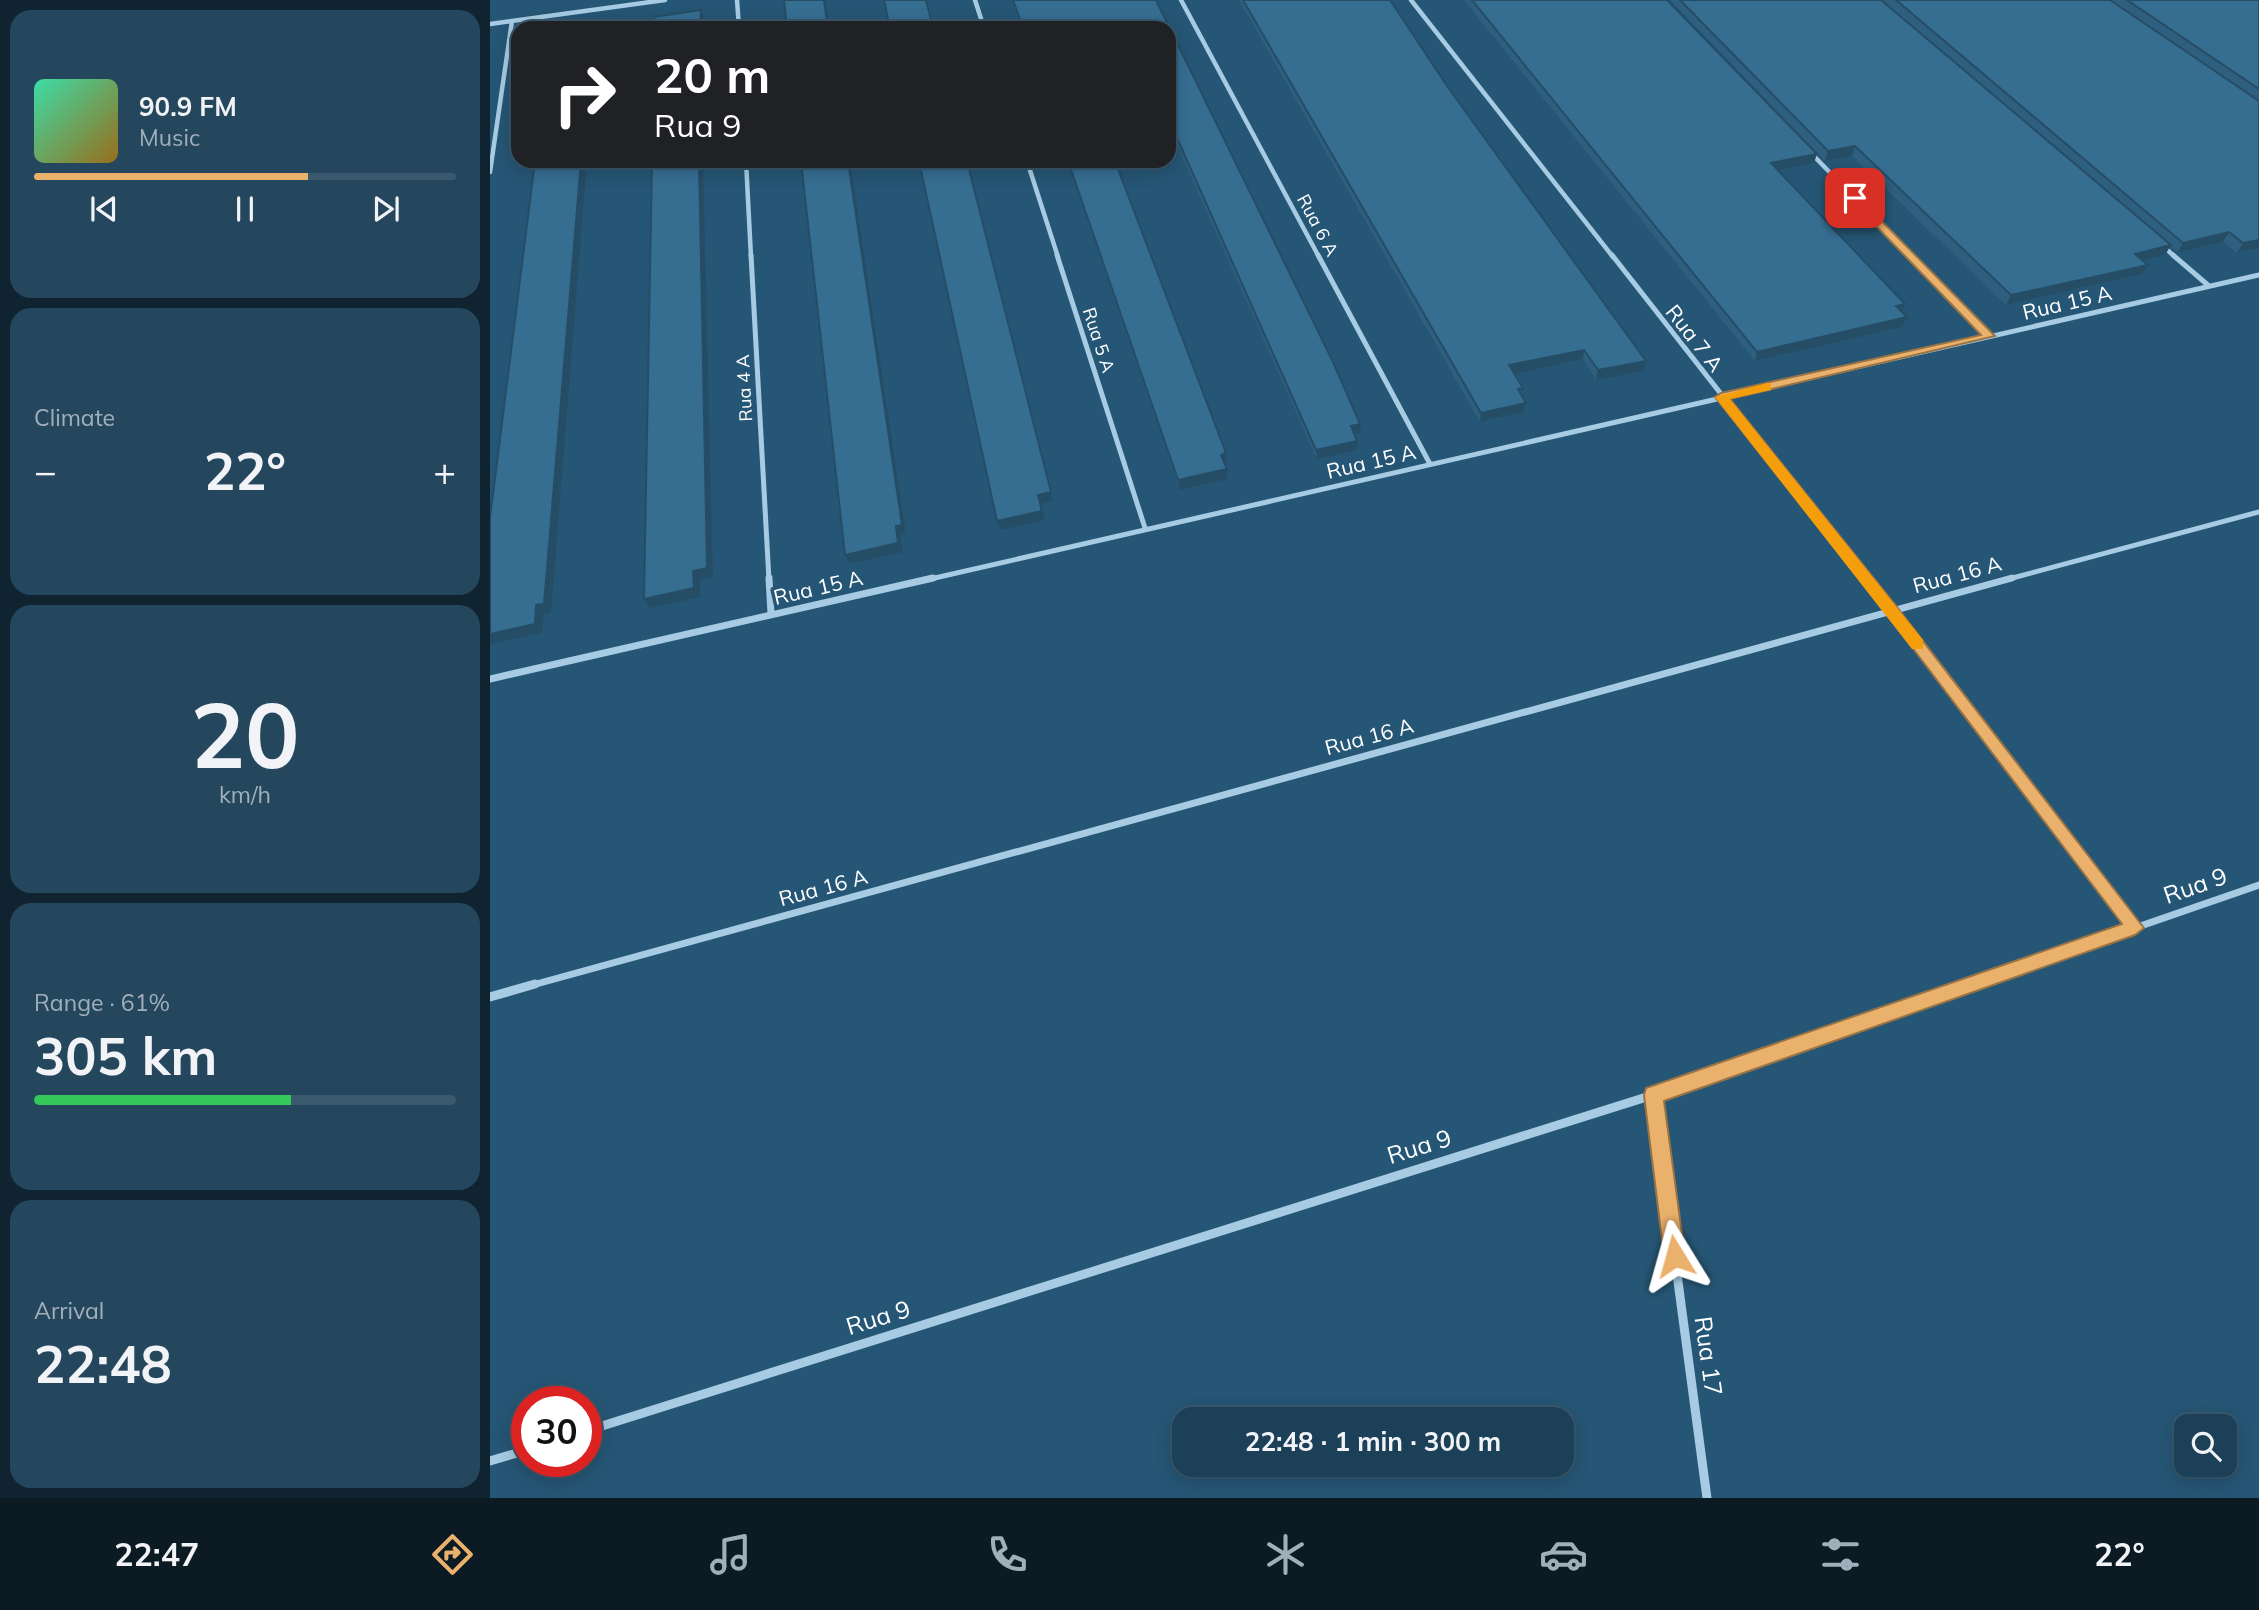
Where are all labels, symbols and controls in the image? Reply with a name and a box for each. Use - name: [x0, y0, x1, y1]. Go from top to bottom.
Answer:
- text: 20 m: [654, 44, 770, 105]
- icon: right: [539, 49, 630, 140]
- text: 90.9 FM: [139, 90, 237, 123]
- text: Rua 9: [654, 105, 741, 145]
- text: Music: [139, 123, 200, 152]
- pin: [1825, 168, 1885, 228]
- icon: arrive: [1836, 179, 1874, 217]
- icon: previous: [85, 190, 123, 228]
- icon: pause: [226, 190, 264, 228]
- icon: next: [367, 190, 405, 228]
- street label: Rua 6 A: [1292, 190, 1344, 260]
- street label: Rua 15 A: [2020, 279, 2115, 325]
- street label: Rua 7 A: [1661, 299, 1730, 377]
- street label: Rua 5 A: [1078, 305, 1120, 375]
- street label: Rua 4 A: [731, 354, 757, 422]
- text: Climate: [34, 403, 115, 432]
- text: 22°: [204, 438, 286, 503]
- street label: Rua 15 A: [1324, 438, 1419, 484]
- text: −: [34, 447, 57, 495]
- text: +: [433, 447, 456, 495]
- street label: Rua 16 A: [1910, 550, 2005, 598]
- street label: Rua 15 A: [771, 564, 866, 610]
- text: 20: [190, 677, 300, 791]
- street label: Rua 16 A: [1322, 712, 1417, 760]
- text: km/h: [219, 780, 271, 809]
- street label: Rua 9: [2159, 860, 2231, 910]
- street label: Rua 16 A: [776, 863, 871, 911]
- text: Range · 61%: [34, 988, 170, 1017]
- text: 305 km: [34, 1023, 217, 1088]
- street label: Rua 9: [1383, 1122, 1455, 1170]
- position arrow: [1638, 1219, 1712, 1293]
- street label: Rua 9: [842, 1293, 914, 1341]
- text: Arrival: [34, 1296, 104, 1325]
- street label: Rua 17: [1689, 1314, 1729, 1398]
- text: 22:48: [34, 1331, 172, 1396]
- speed limit sign: 30: [511, 1386, 602, 1477]
- map controls: [2174, 1414, 2237, 1477]
- button: search: [2174, 1414, 2237, 1477]
- text: 22:48 · 1 min · 300 m: [1245, 1425, 1501, 1458]
- icon: directions: [428, 1530, 477, 1579]
- icon: music: [706, 1530, 755, 1579]
- icon: phone: [983, 1530, 1032, 1579]
- icon: climate: [1261, 1530, 1310, 1579]
- icon: car: [1539, 1530, 1588, 1579]
- icon: filters: [1816, 1530, 1865, 1579]
- text: 22:47: [114, 1534, 199, 1574]
- text: 22°: [2094, 1534, 2145, 1574]

